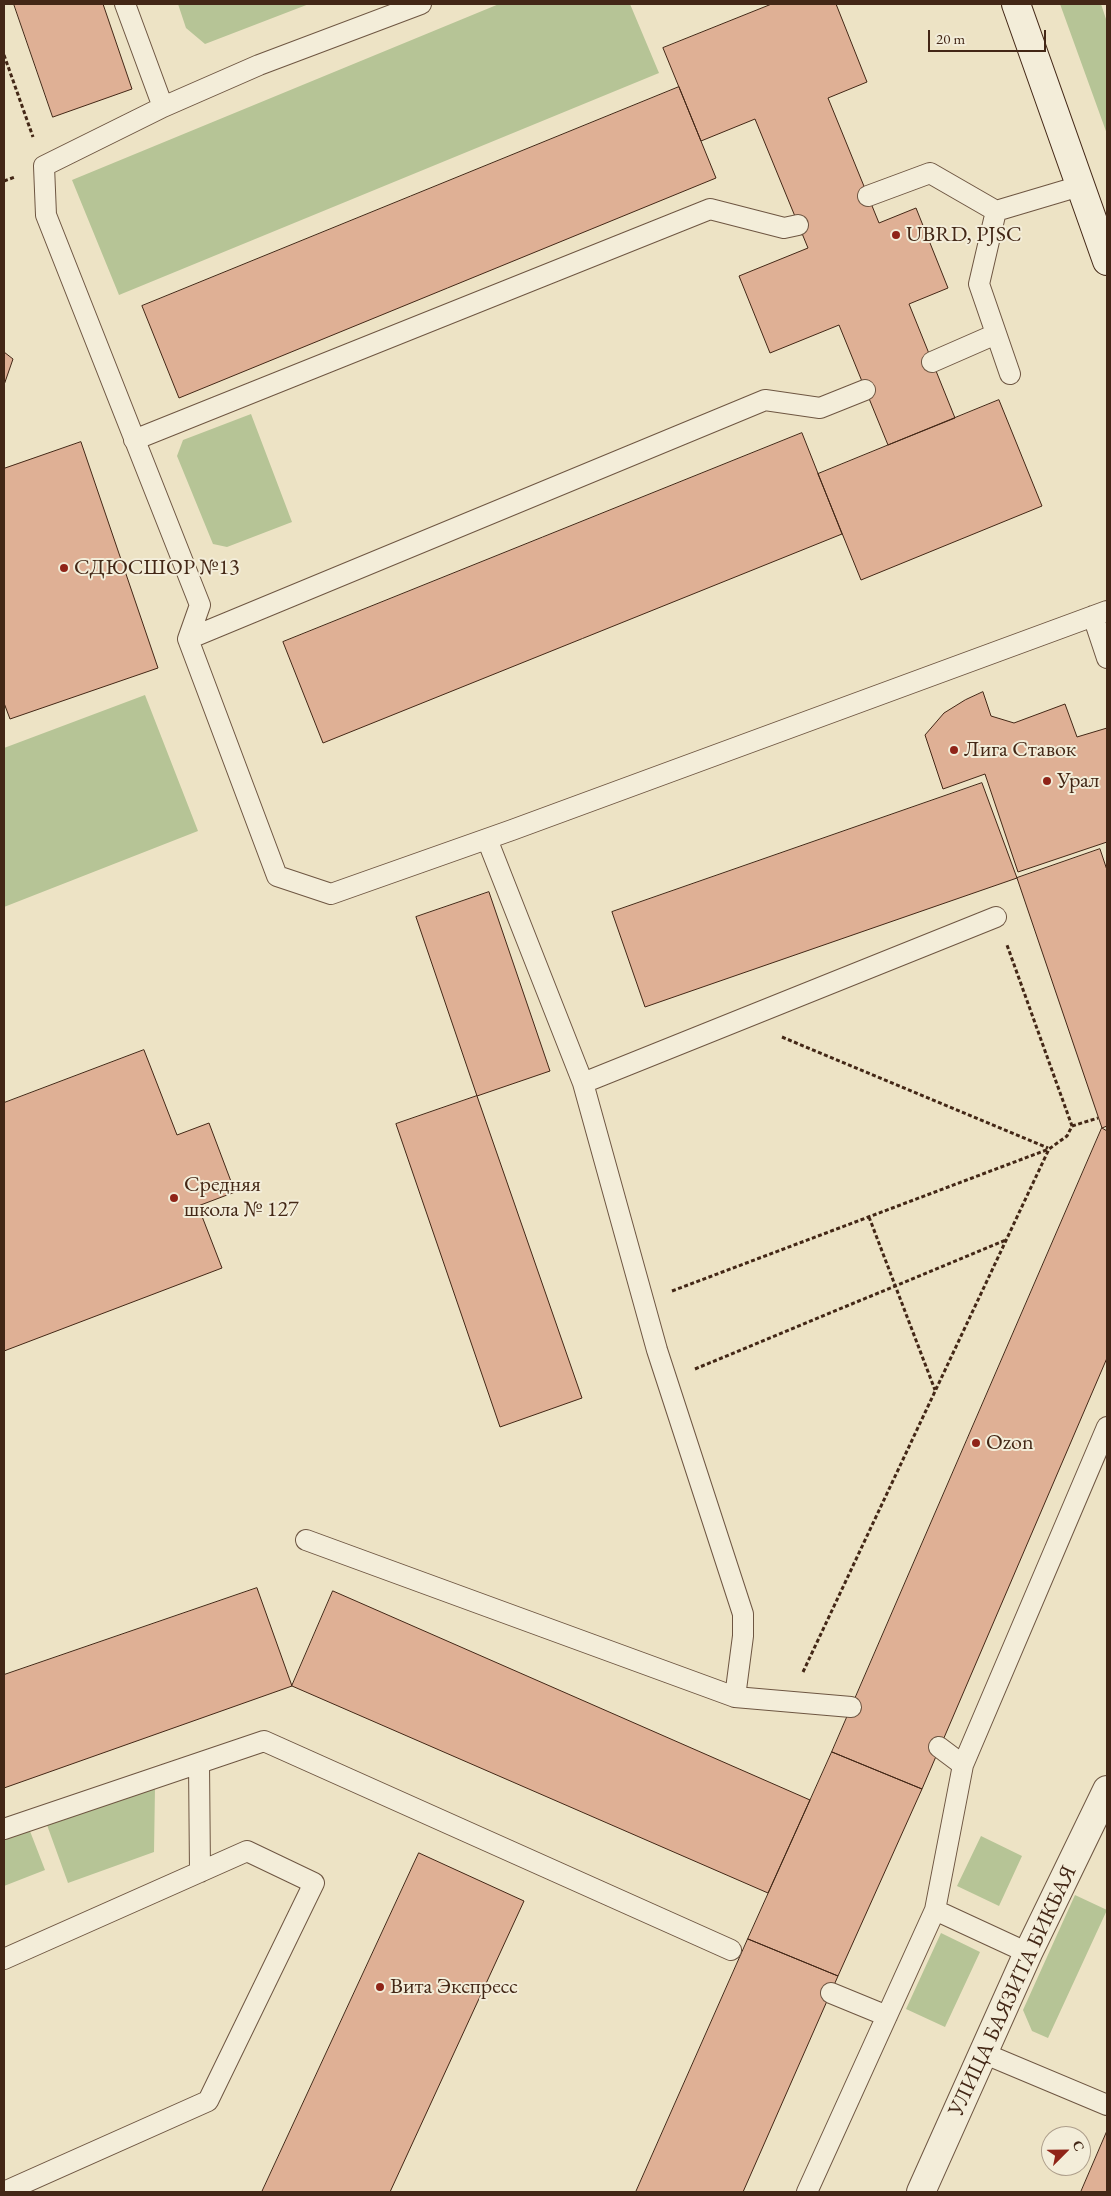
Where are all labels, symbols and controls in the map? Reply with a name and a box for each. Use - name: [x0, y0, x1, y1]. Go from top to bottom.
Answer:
- scale bar: [931, 20, 1048, 52]
- text: 20 m: [936, 29, 965, 48]
- place label: UBRD, PJSC: [906, 222, 1022, 248]
- marker: UBRD, PJSC: [890, 229, 902, 241]
- place label: СДЮСШОР №13: [74, 555, 240, 581]
- marker: СДЮСШОР №13: [58, 562, 70, 574]
- place label: Лига Ставок: [964, 737, 1076, 763]
- marker: Лига Ставок: [948, 744, 960, 756]
- place label: Урал: [1057, 768, 1099, 794]
- marker: Урал: [1041, 775, 1053, 787]
- place label: Средняя школа № 127: [184, 1172, 299, 1224]
- marker: Средняя школа № 127: [168, 1192, 180, 1204]
- place label: Ozon: [986, 1430, 1034, 1456]
- marker: Ozon: [970, 1437, 982, 1449]
- street label: УЛИЦА БАЯЗИТА БИКБАЯ: [943, 1861, 1083, 2121]
- place label: Вита Экспресс: [390, 1974, 518, 2000]
- marker: Вита Экспресс: [374, 1981, 386, 1993]
- north arrow: [1041, 2126, 1091, 2176]
- text: С: [1069, 2137, 1089, 2154]

